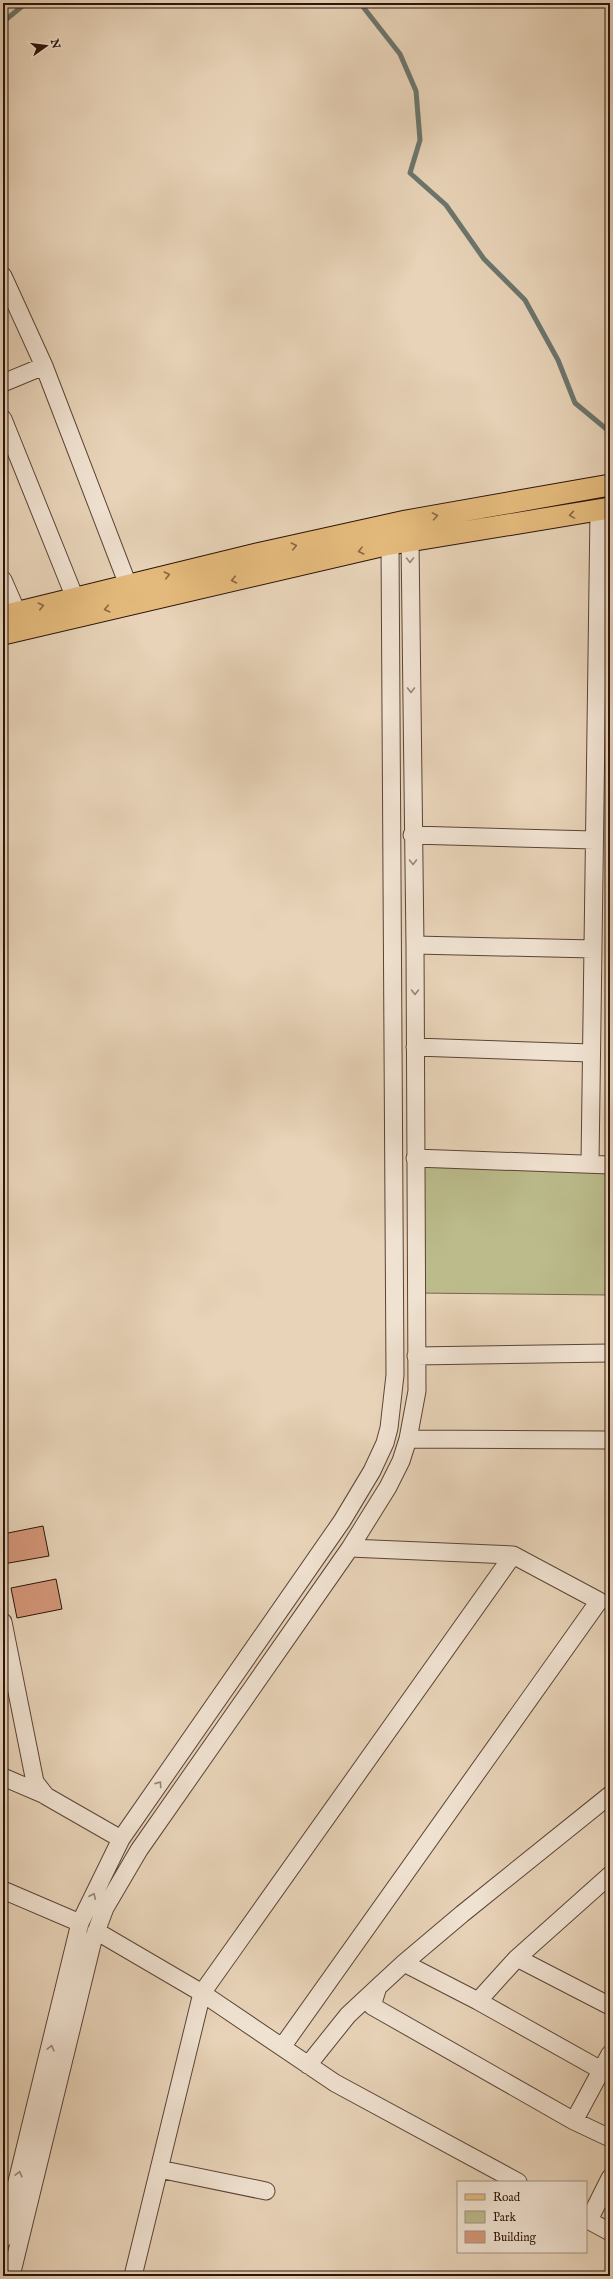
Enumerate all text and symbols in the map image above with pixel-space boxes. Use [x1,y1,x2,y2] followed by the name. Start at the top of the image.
[26,26,66,66] north arrow
[47,37,63,51] text: N
[568,510,575,519] one-way arrow
[431,512,438,521] one-way arrow
[290,542,297,550] one-way arrow
[357,546,364,554] one-way arrow
[406,557,414,563] one-way arrow
[164,572,170,580] one-way arrow
[231,575,237,583] one-way arrow
[38,603,44,611] one-way arrow
[104,605,111,613] one-way arrow
[407,687,415,693] one-way arrow
[408,859,417,865] one-way arrow
[411,989,419,995] one-way arrow
[154,1782,161,1789] one-way arrow
[88,1893,96,1900] one-way arrow
[46,2045,55,2052] one-way arrow
[15,2171,23,2177] one-way arrow
[457,2181,587,2253] legend
[493,2190,521,2205] text: Road
[493,2210,516,2225] text: Park
[493,2230,537,2245] text: Building

